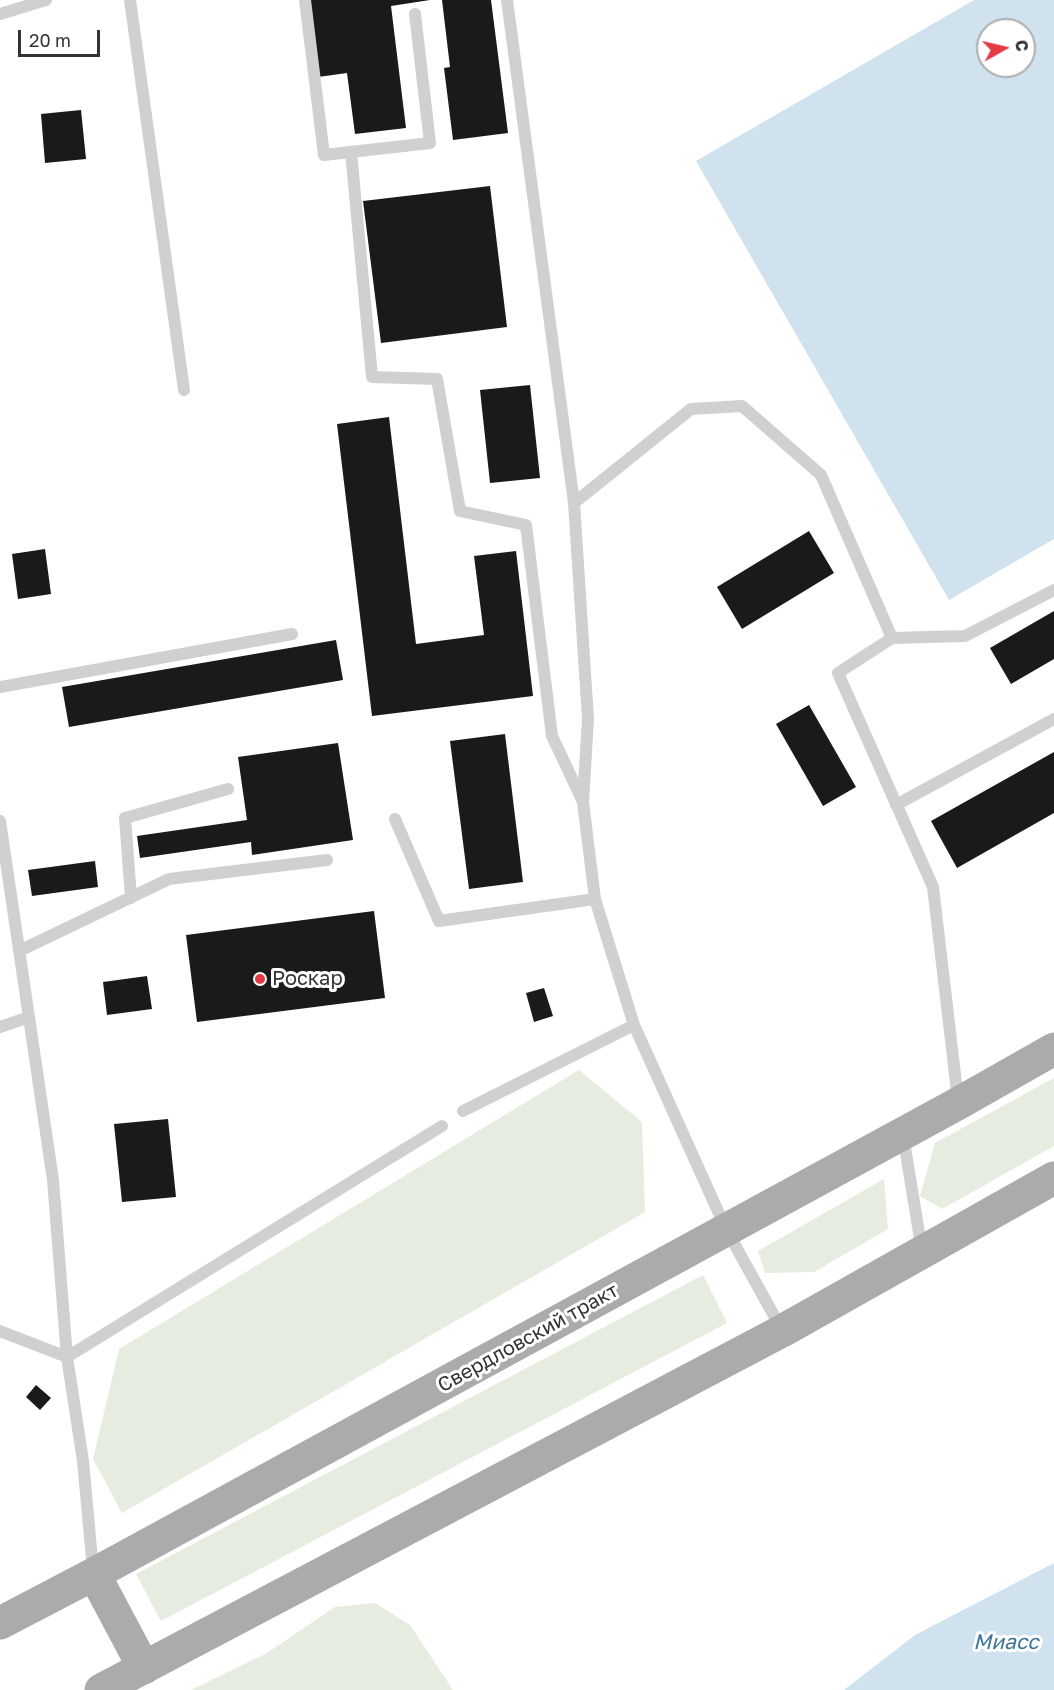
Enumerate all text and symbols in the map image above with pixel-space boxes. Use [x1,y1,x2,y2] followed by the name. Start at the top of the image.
[21,18,104,56] scale bar
[976,18,1036,78] north arrow
[29,29,71,51] text: 20 m
[1011,39,1033,53] text: С
[272,967,343,991] place label: Роскар
[253,972,267,986] marker: Роскар
[434,1278,622,1398] street label: Свердловский тракт
[973,1629,1039,1655] water label: Миасс

